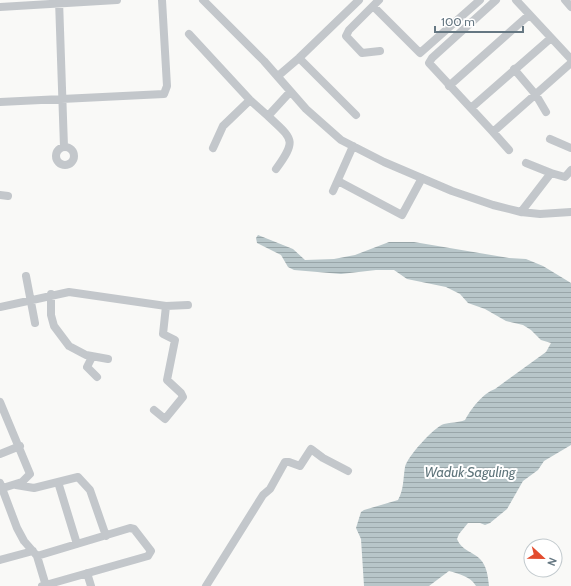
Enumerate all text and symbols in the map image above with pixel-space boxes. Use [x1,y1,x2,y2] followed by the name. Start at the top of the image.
[435,8,523,34] scale bar
[441,14,475,29] text: 100 m
[425,463,516,481] water label: Waduk Saguling
[523,538,563,578] north arrow
[544,556,560,568] text: N

